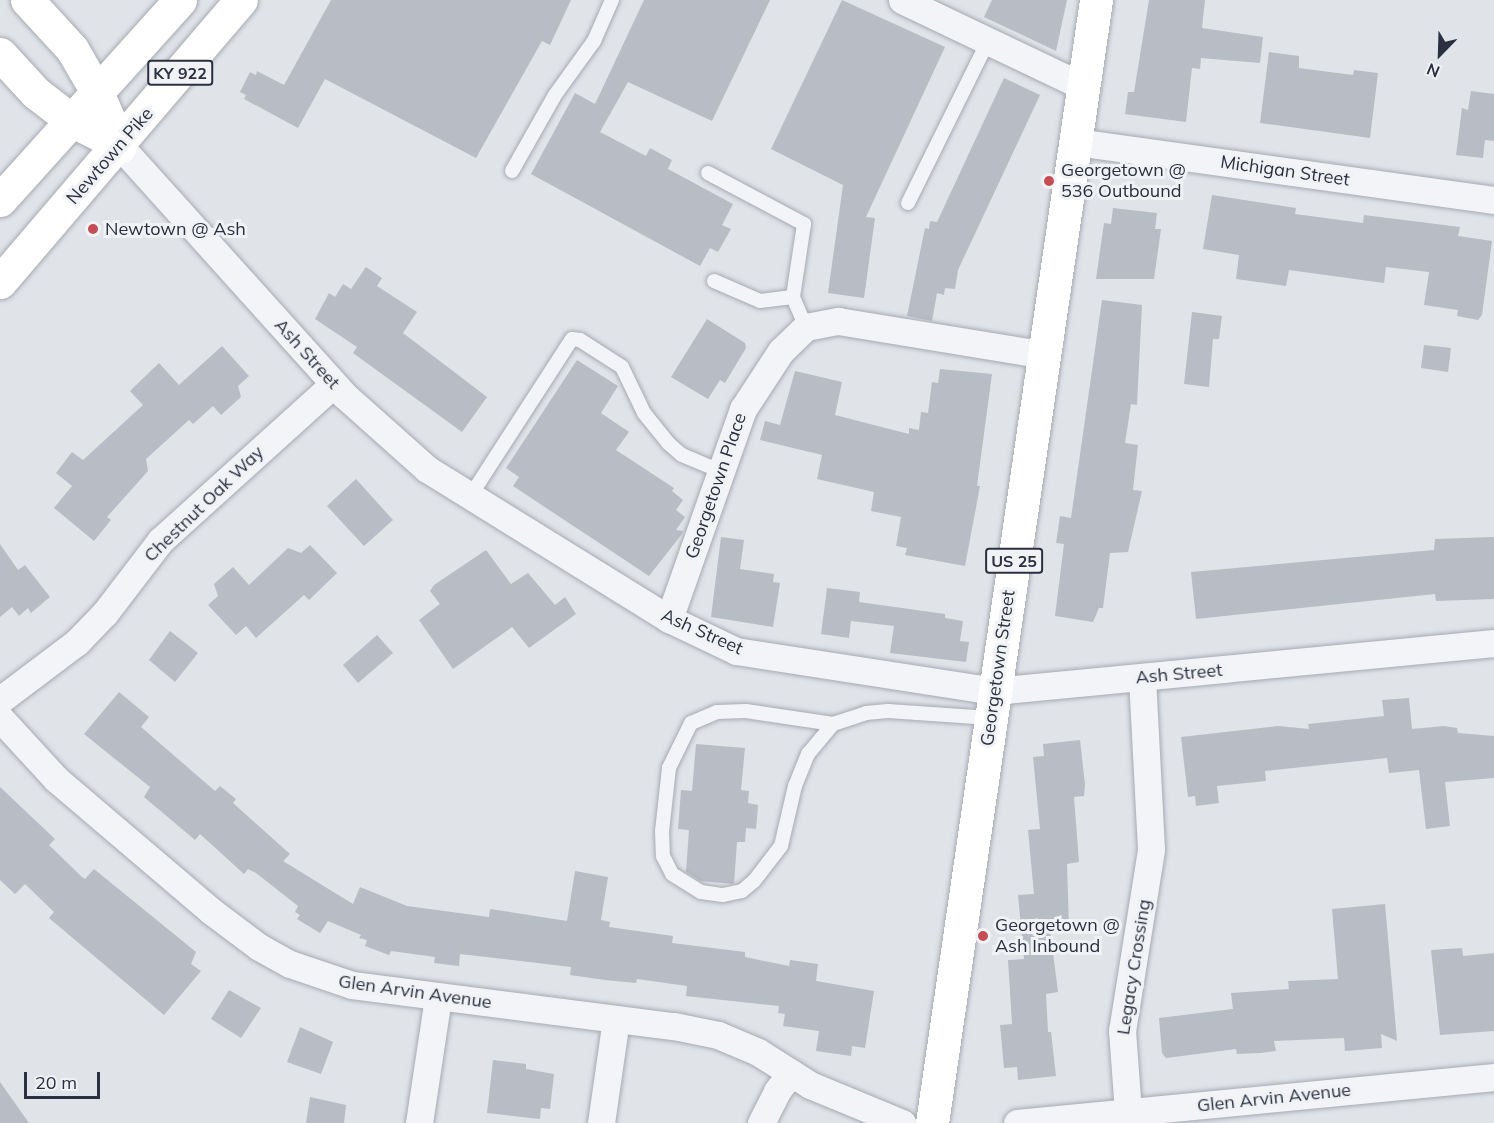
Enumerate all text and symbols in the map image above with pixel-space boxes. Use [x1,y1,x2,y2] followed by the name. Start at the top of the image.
[1410,24,1470,84] north arrow
[1423,59,1442,82] text: N
[147,60,213,86] road number: KY 922
[62,103,158,209] street label: Newtown Pike
[1219,151,1351,191] street label: Michigan Street
[1061,160,1186,202] place label: Georgetown @ 536 Outbound
[1042,174,1056,188] marker: Georgetown @ 536 Outbound
[105,218,246,240] place label: Newtown @ Ash
[86,222,100,236] marker: Newtown @ Ash
[270,314,344,394] street label: Ash Street
[681,410,751,562] street label: Georgetown Place
[140,441,268,567] street label: Chestnut Oak Way
[984,548,1044,574] road number: US 25
[976,589,1020,747] street label: Georgetown Street
[658,604,746,660] street label: Ash Street
[1135,659,1223,689] street label: Ash Street
[1113,898,1155,1036] street label: Legacy Crossing
[995,915,1120,958] place label: Georgetown @ Ash Inbound
[976,929,990,943] marker: Georgetown @ Ash Inbound
[337,971,493,1013] street label: Glen Arvin Avenue
[27,1060,104,1098] scale bar
[35,1071,77,1094] text: 20 m
[1196,1079,1352,1117] street label: Glen Arvin Avenue

